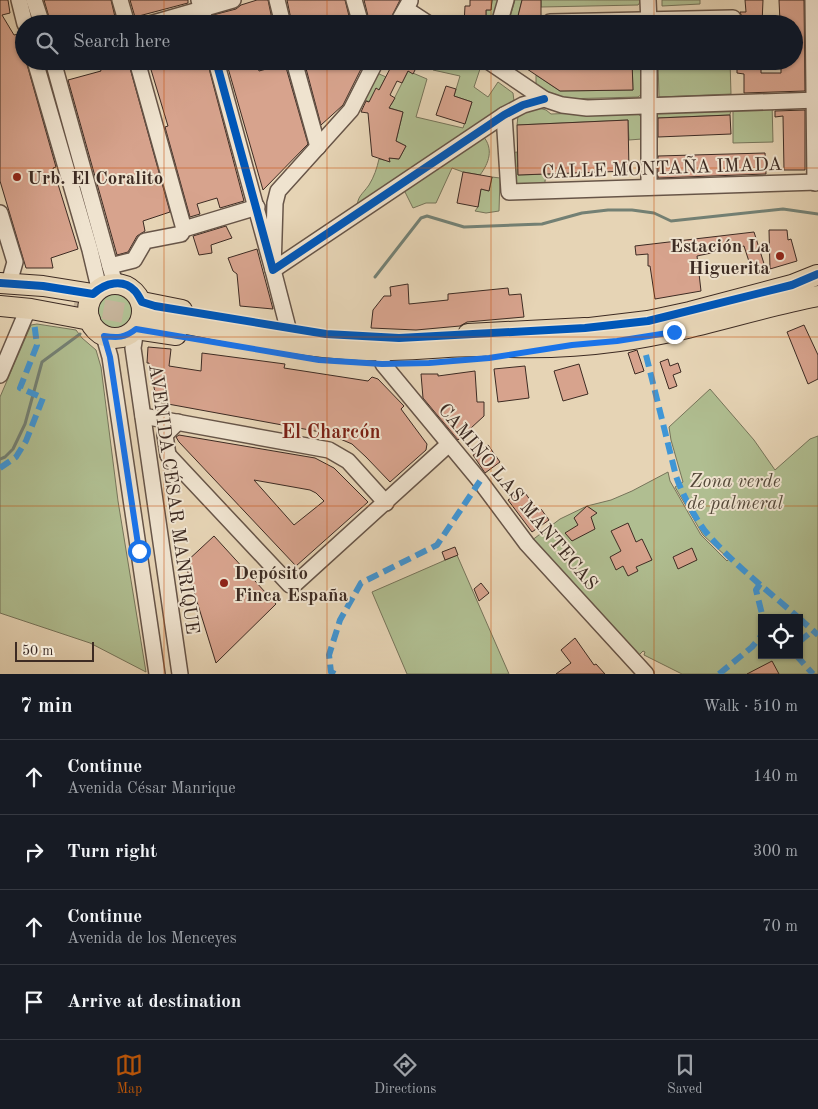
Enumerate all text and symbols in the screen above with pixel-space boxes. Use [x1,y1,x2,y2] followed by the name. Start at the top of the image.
[15,15,803,70] search box
[33,29,61,57] icon: search
[73,33,170,52] text: Search here
[541,151,783,183] street label: CALLE MONTAÑA IMADA
[27,170,163,189] place label: Urb. El Coralito
[11,171,23,183] marker: Urb. El Coralito
[670,238,770,279] place label: Estación La Higuerita
[774,250,786,262] marker: Estación La Higuerita
[663,321,686,344] route end
[144,362,205,636] street label: AVENIDA CÉSAR MANRIQUE
[434,401,601,595] street label: CAMINO LAS MANTECAS
[281,423,381,443] district label: El Charcón
[687,473,784,514] park label: Zona verde de palmeral
[128,540,151,563] route start
[234,565,349,606] place label: Depósito Finca España
[218,577,230,589] marker: Depósito Finca España
[758,614,803,659] map controls
[758,614,803,659] button: locate
[15,639,94,662] scale bar
[22,644,53,658] text: 50 m
[20,696,73,717] text: 7 min
[703,699,798,715] text: Walk · 510 m
[67,758,142,777] text: Continue
[20,763,48,791] icon: ahead
[753,769,798,785] text: 140 m
[67,781,236,797] text: Avenida César Manrique
[20,838,48,866] icon: right
[67,843,157,862] text: Turn right
[753,844,798,860] text: 300 m
[67,908,142,927] text: Continue
[20,913,48,941] icon: ahead
[762,919,798,935] text: 70 m
[67,931,237,947] text: Avenida de los Menceyes
[20,988,48,1016] icon: arrive
[67,993,241,1012] text: Arrive at destination
[115,1051,143,1098] tab: Map
[374,1051,436,1098] tab: Directions
[667,1051,703,1098] tab: Saved

